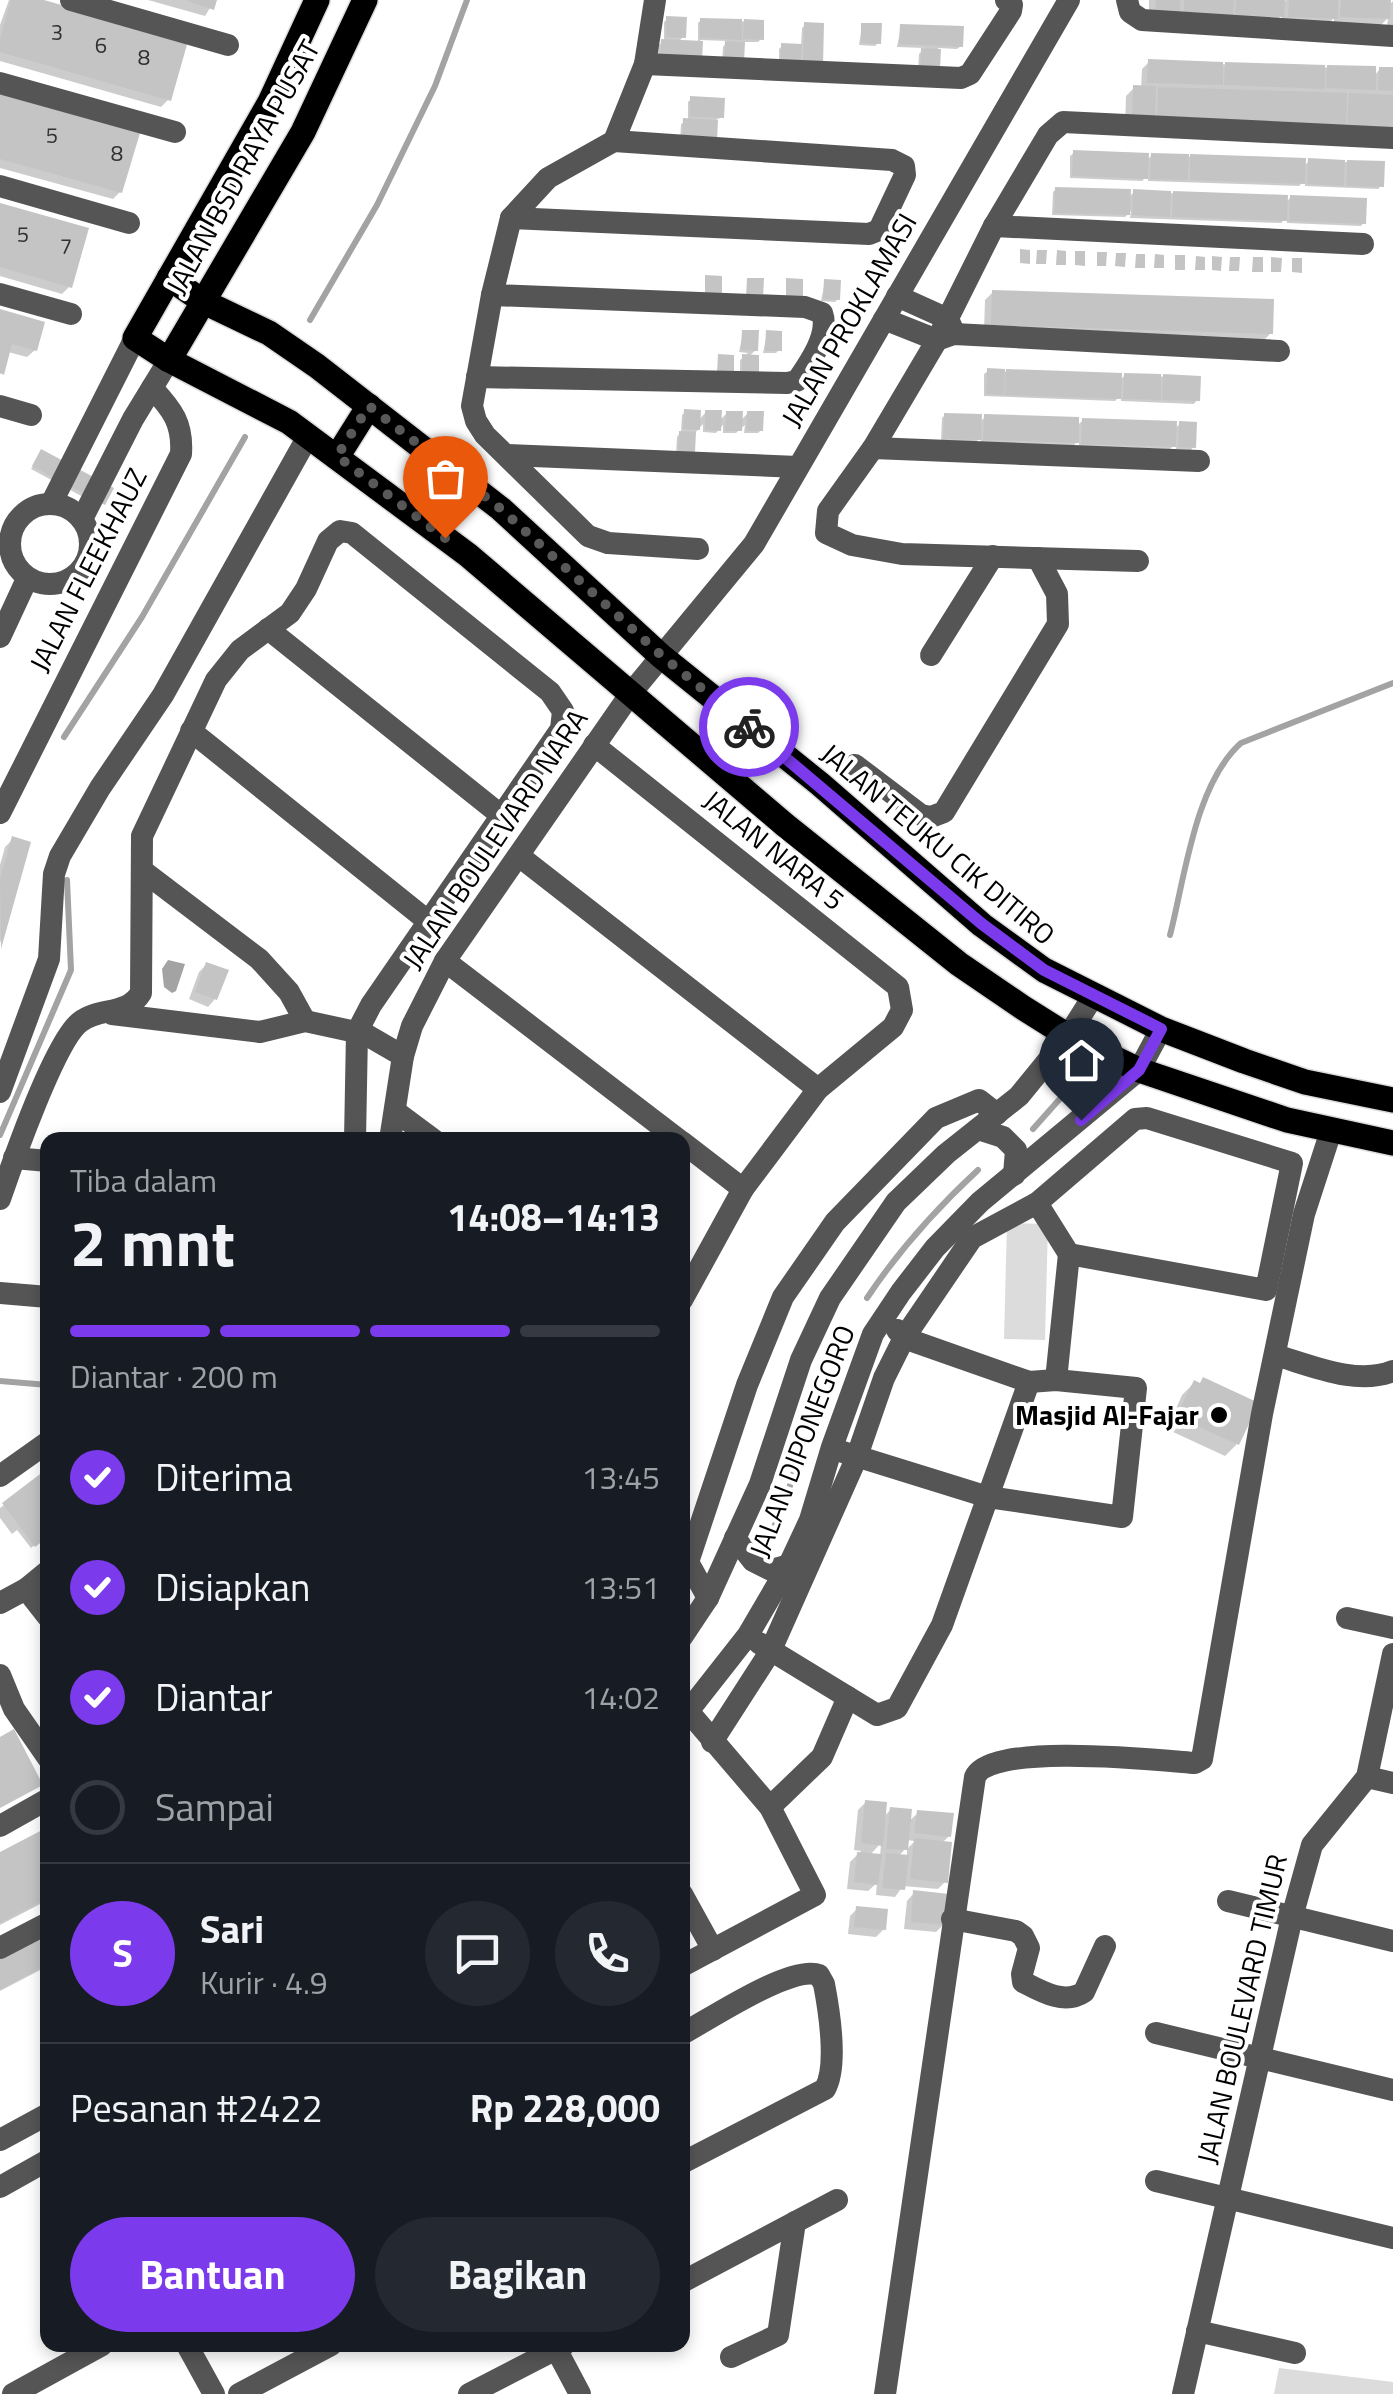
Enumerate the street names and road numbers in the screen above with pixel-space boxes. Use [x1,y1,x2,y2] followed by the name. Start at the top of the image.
[155,31,331,302] street label: JALAN BSD RAYA PUSAT
[770,205,927,435] street label: JALAN PROKLAMASI
[18,460,157,679] street label: JALAN FLEEKHAUZ
[391,700,598,977] street label: JALAN BOULEVARD NARA
[812,732,1065,955] street label: JALAN TEUKU CIK DITIRO
[694,779,854,920] street label: JALAN NARA 5
[737,1318,866,1563] street label: JALAN DIPONEGORO
[1185,1850,1298,2168] street label: JALAN BOULEVARD TIMUR

